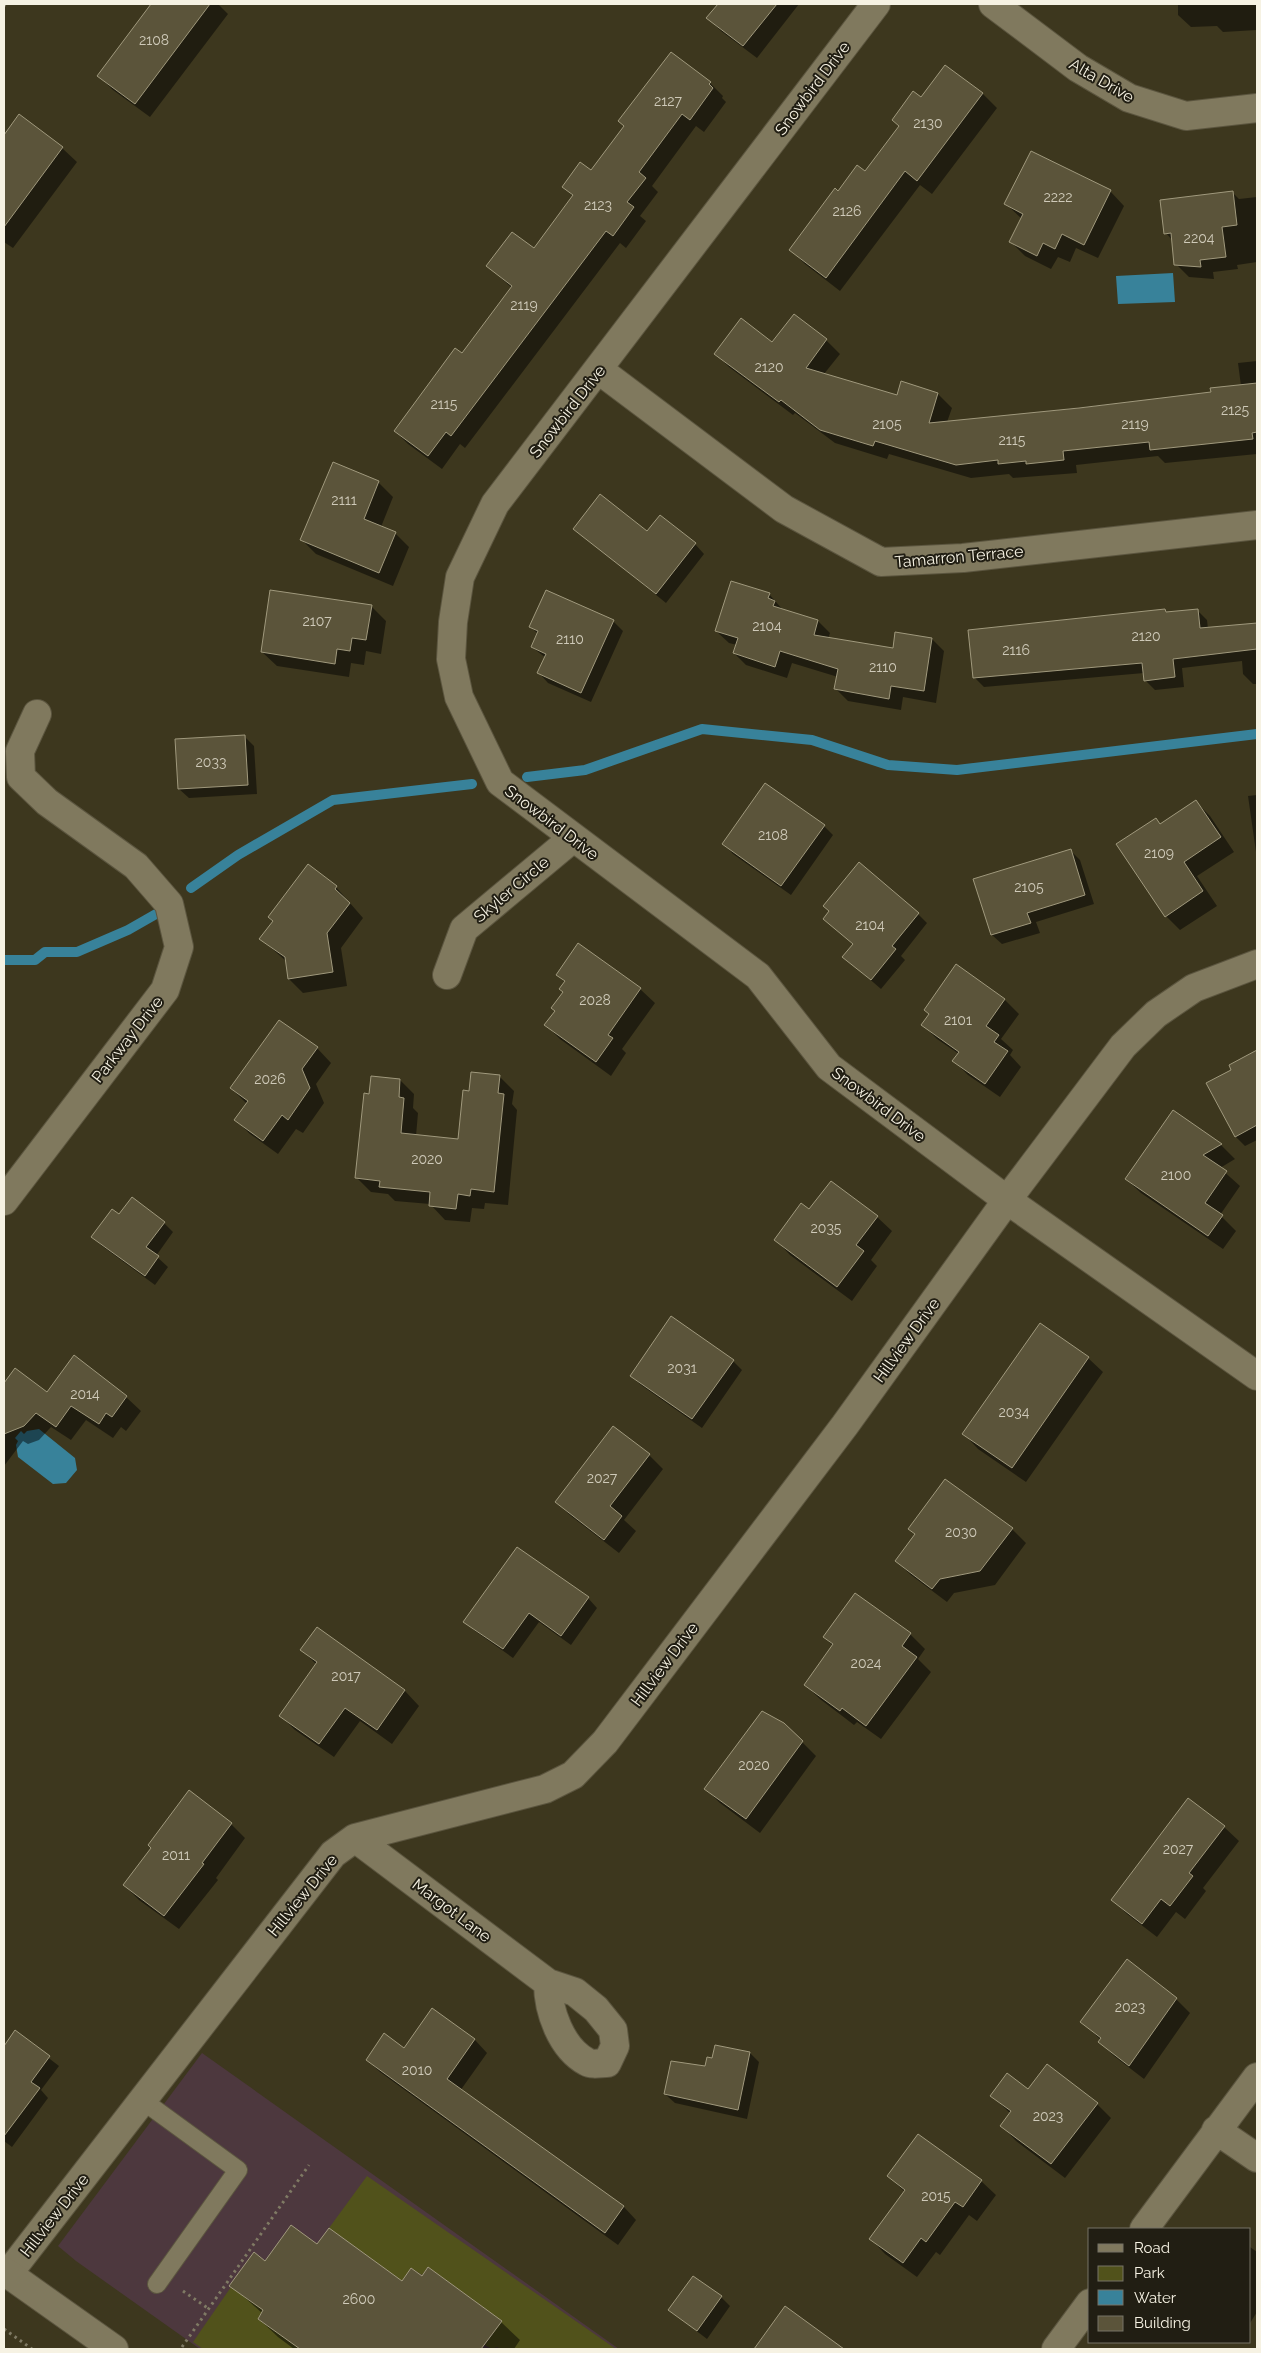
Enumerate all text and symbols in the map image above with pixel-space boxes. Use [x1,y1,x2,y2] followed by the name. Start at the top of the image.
[139,32,169,48] house number: 2108
[771,38,854,139] street label: Snowbird Drive
[1066,54,1137,107] street label: Alta Drive
[654,93,683,109] house number: 2127
[913,115,943,131] house number: 2130
[1043,189,1073,205] house number: 2222
[584,197,612,213] house number: 2123
[832,203,862,219] house number: 2126
[1184,230,1215,246] house number: 2204
[510,297,538,313] house number: 2119
[754,359,784,375] house number: 2120
[525,361,609,461] street label: Snowbird Drive
[431,396,458,412] house number: 2115
[1221,402,1249,418] house number: 2125
[872,416,902,432] house number: 2105
[1121,416,1149,432] house number: 2119
[999,432,1026,448] house number: 2115
[331,492,357,508] house number: 2111
[894,541,1024,572] street label: Tamarron Terrace
[302,613,332,629] house number: 2107
[752,618,782,634] house number: 2104
[1131,628,1161,644] house number: 2120
[556,631,584,647] house number: 2110
[1002,642,1030,658] house number: 2116
[869,659,897,675] house number: 2110
[196,754,226,770] house number: 2033
[501,781,602,864] street label: Snowbird Drive
[758,827,788,843] house number: 2108
[1144,845,1174,861] house number: 2109
[470,852,553,926] street label: Skyler Circle
[1014,879,1044,895] house number: 2105
[855,917,885,933] house number: 2104
[88,992,167,1086] street label: Parkway Drive
[579,992,611,1008] house number: 2028
[944,1012,972,1028] house number: 2101
[828,1063,929,1146] street label: Snowbird Drive
[254,1071,286,1087] house number: 2026
[411,1151,443,1167] house number: 2020
[1161,1167,1191,1183] house number: 2100
[811,1220,842,1236] house number: 2035
[869,1294,943,1386] street label: Hillview Drive
[667,1360,697,1376] house number: 2031
[70,1386,100,1402] house number: 2014
[999,1404,1030,1420] house number: 2034
[587,1470,618,1486] house number: 2027
[945,1524,977,1540] house number: 2030
[627,1619,702,1710] street label: Hillview Drive
[851,1655,882,1671] house number: 2024
[331,1668,361,1684] house number: 2017
[738,1757,770,1773] house number: 2020
[1163,1841,1194,1857] house number: 2027
[162,1847,190,1863] house number: 2011
[264,1851,341,1940] street label: Hillview Drive
[409,1875,495,1946] street label: Margot Lane
[1115,1999,1145,2015] house number: 2023
[402,2062,432,2078] house number: 2010
[1033,2108,1063,2124] house number: 2023
[16,2170,93,2260] street label: Hillview Drive
[921,2188,951,2204] house number: 2015
[1088,2228,1251,2343] legend
[1134,2239,1170,2257] text: Road
[1134,2264,1165,2282] text: Park
[1134,2289,1177,2307] text: Water
[343,2291,375,2307] house number: 2600
[1134,2314,1191,2332] text: Building

